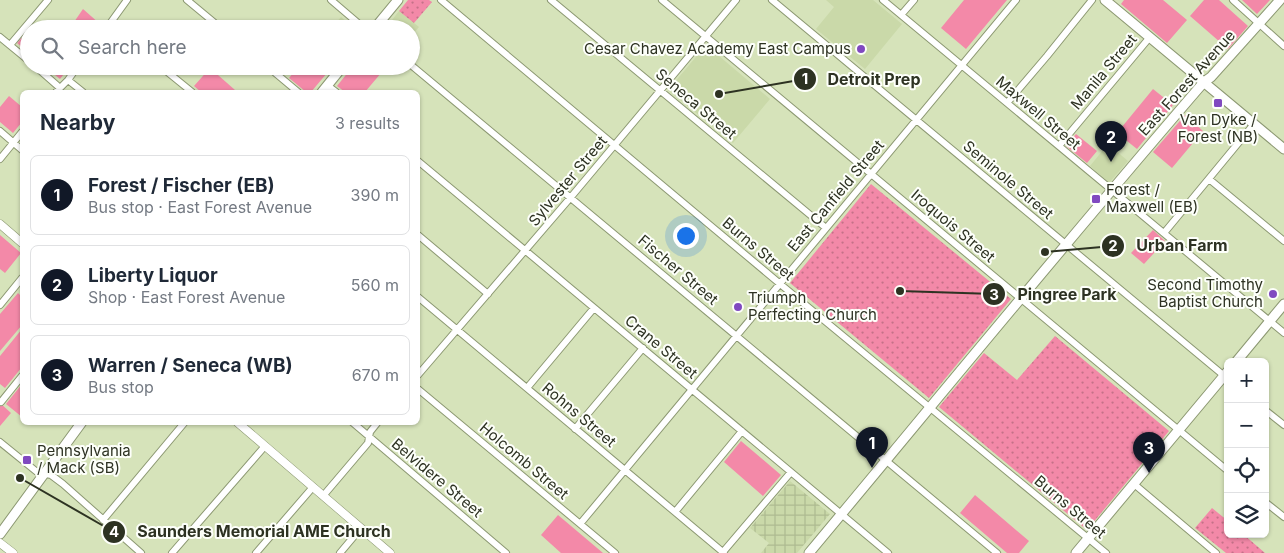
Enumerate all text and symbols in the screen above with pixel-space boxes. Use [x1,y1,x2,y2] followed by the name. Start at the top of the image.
[20,20,420,75] search box
[1134,26,1239,139] street label: East Forest Avenue
[1066,30,1141,113] street label: Manila Street
[38,34,66,62] icon: search
[78,36,187,59] text: Search here
[584,39,851,58] place label: Cesar Chavez Academy East Campus
[855,43,867,55] marker: Cesar Chavez Academy East Campus
[792,63,930,94] callout: Detroit Prep
[652,64,741,143] street label: Seneca Street
[802,69,808,88] text: 1
[828,69,920,89] text: Detroit Prep
[992,72,1085,154] street label: Maxwell Street
[1212,97,1224,109] marker: Van Dyke / Forest (NB)
[40,110,115,135] text: Nearby
[1178,110,1258,146] place label: Van Dyke / Forest (NB)
[335,113,400,133] text: 3 results
[1095,121,1127,162] pin: 2
[524,131,611,230] street label: Sylvester Street
[783,136,888,255] street label: East Canfield Street
[959,136,1057,223] street label: Seminole Street
[88,174,275,197] text: Forest / Fischer (EB)
[1106,180,1198,216] place label: Forest / Maxwell (EB)
[54,185,60,205] text: 1
[351,185,399,205] text: 390 m
[908,185,999,266] street label: Iroquois Street
[1090,193,1102,205] marker: Forest / Maxwell (EB)
[88,197,312,217] text: Bus stop · East Forest Avenue
[719,213,798,284] street label: Burns Street
[673,223,699,249] your location
[1101,230,1237,261] callout: Urban Farm
[634,231,722,309] street label: Fischer Street
[1136,235,1228,255] text: Urban Farm
[1108,236,1118,255] text: 2
[88,264,218,287] text: Liberty Liquor
[52,275,62,295] text: 2
[351,275,399,295] text: 560 m
[1147,275,1264,311] place label: Second Timothy Baptist Church
[982,279,1126,310] callout: Pingree Park
[1017,284,1117,304] text: Pingree Park
[989,285,999,304] text: 3
[88,287,285,307] text: Shop · East Forest Avenue
[748,288,877,324] place label: Triumph Perfecting Church
[1267,288,1279,300] marker: Second Timothy Baptist Church
[732,301,744,313] marker: Triumph Perfecting Church
[621,311,702,383] street label: Crane Street
[88,354,293,377] text: Warren / Seneca (WB)
[1224,358,1269,538] map controls
[1224,358,1269,403] button: +
[52,365,62,385] text: 3
[352,365,399,385] text: 670 m
[88,377,154,397] text: Bus stop
[539,378,620,451] street label: Rohns Street
[1224,403,1269,448] button: −
[476,418,573,503] street label: Holcomb Street
[856,427,888,468] pin: 1
[1133,432,1165,473] pin: 3
[388,434,487,521] street label: Belvidere Street
[37,441,131,477] place label: Pennsylvania / Mack (SB)
[1224,448,1269,493] button: locate
[21,454,33,466] marker: Pennsylvania / Mack (SB)
[1031,471,1110,542] street label: Burns Street
[1224,493,1269,538] button: layers
[102,516,400,547] callout: Saunders Memorial AME Church
[137,521,391,541] text: Saunders Memorial AME Church
[109,522,119,541] text: 4

